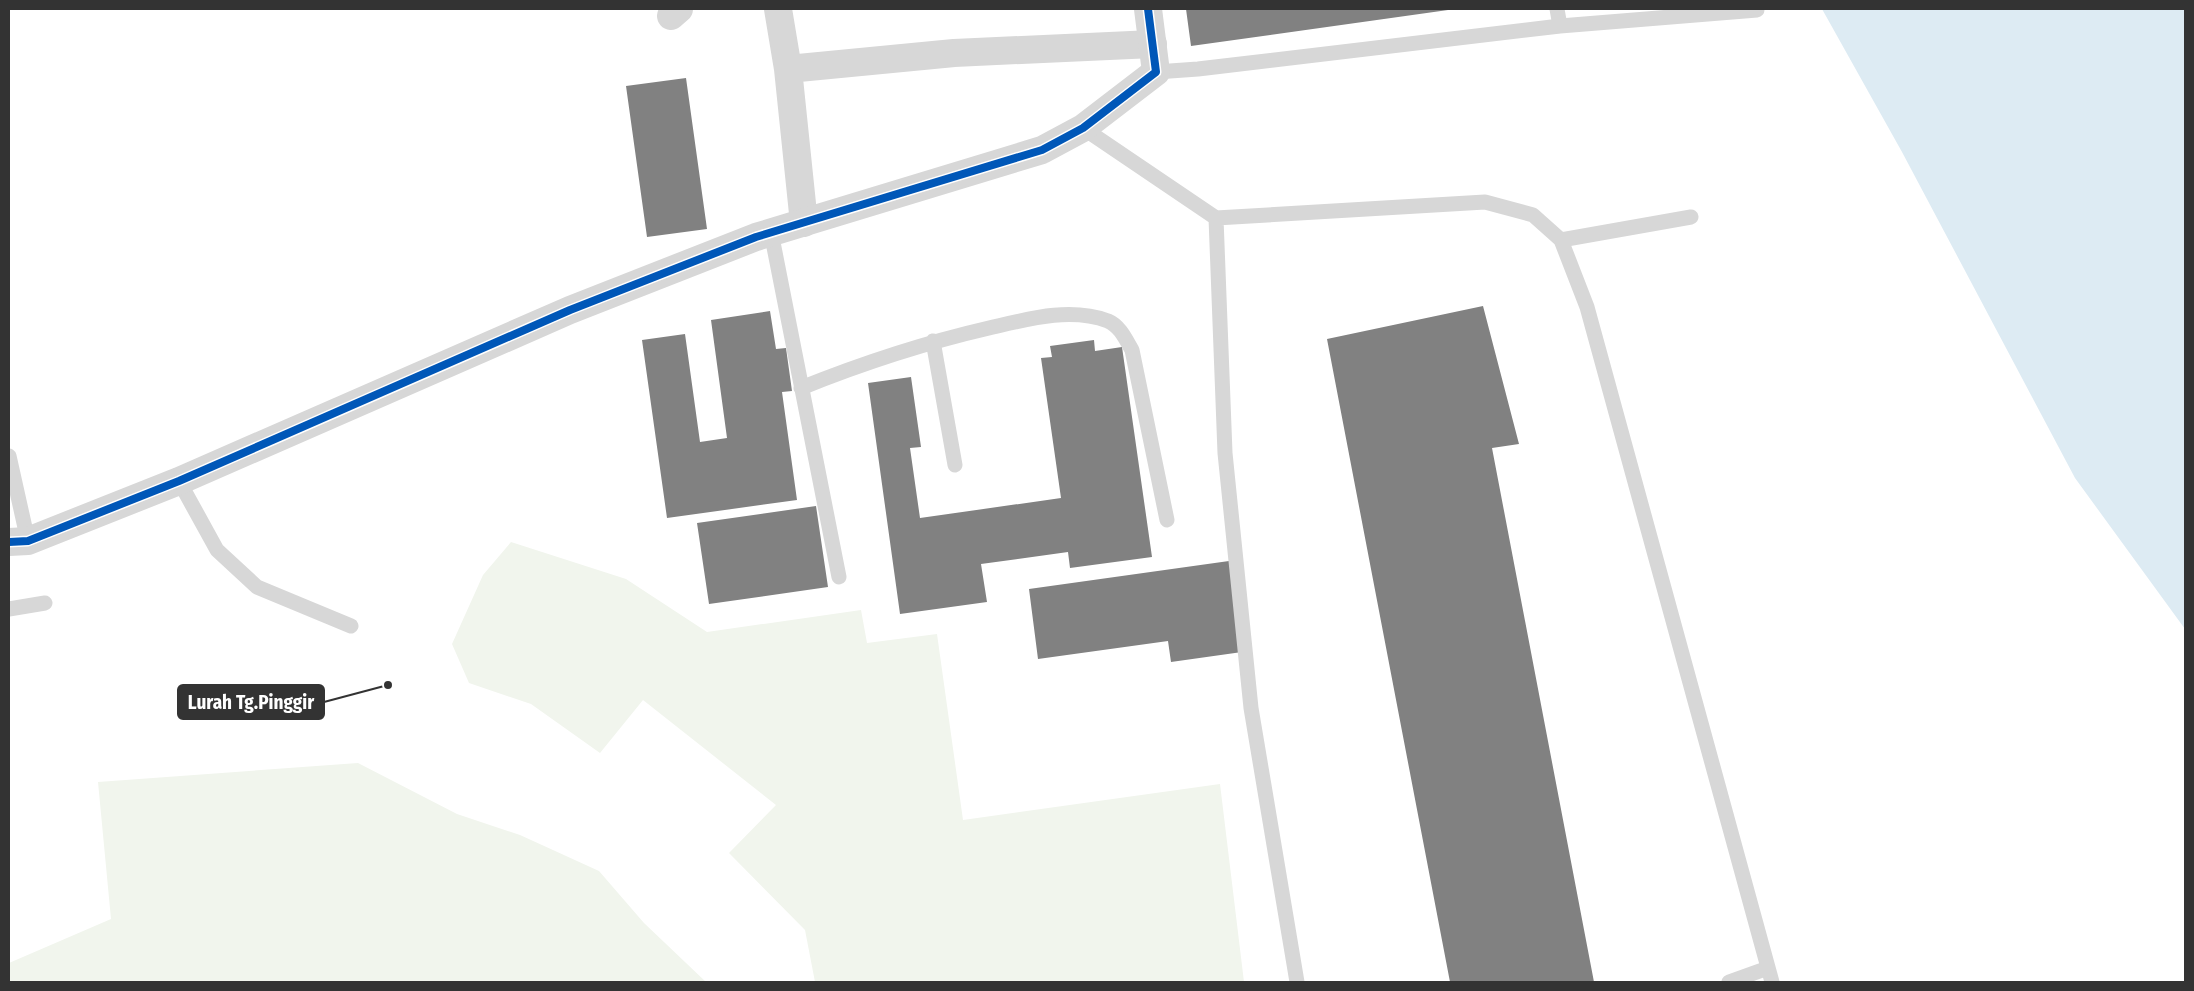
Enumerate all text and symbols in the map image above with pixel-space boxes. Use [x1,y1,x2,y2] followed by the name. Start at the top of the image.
[178,685,324,719] callout: Lurah Tg.Pinggir
[188,691,315,714] text: Lurah Tg.Pinggir

